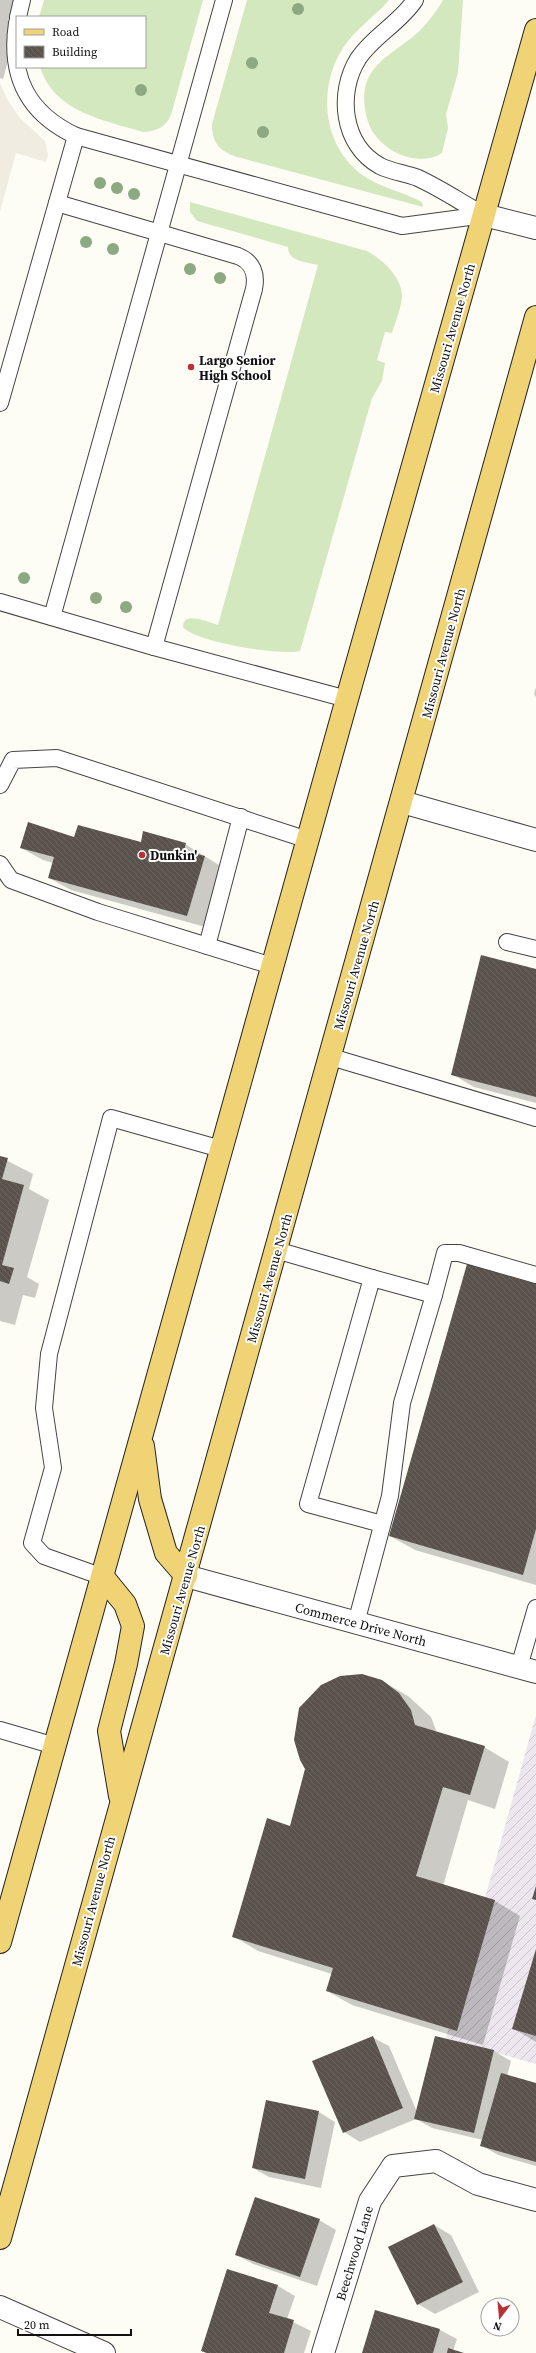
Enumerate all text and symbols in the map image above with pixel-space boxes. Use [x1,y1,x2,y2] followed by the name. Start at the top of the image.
[16,16,146,68] legend
[52,24,79,40] text: Road
[52,44,97,60] text: Building
[426,261,479,395] street label: Missouri Avenue North
[199,352,276,384] place label: Largo Senior High School
[186,362,196,372] marker: Largo Senior High School
[418,586,469,720] street label: Missouri Avenue North
[150,847,197,864] place label: Dunkin'
[137,850,147,860] marker: Dunkin'
[330,898,383,1032] street label: Missouri Avenue North
[243,1211,296,1345] street label: Missouri Avenue North
[156,1523,209,1657] street label: Missouri Avenue North
[293,1599,429,1650] street label: Commerce Drive North
[68,1834,119,1968] street label: Missouri Avenue North
[332,2203,377,2303] street label: Beechwood Lane
[480,2297,520,2337] north arrow
[18,2311,131,2337] scale bar
[24,2317,50,2333] text: 20 m
[491,2318,503,2334] text: N

